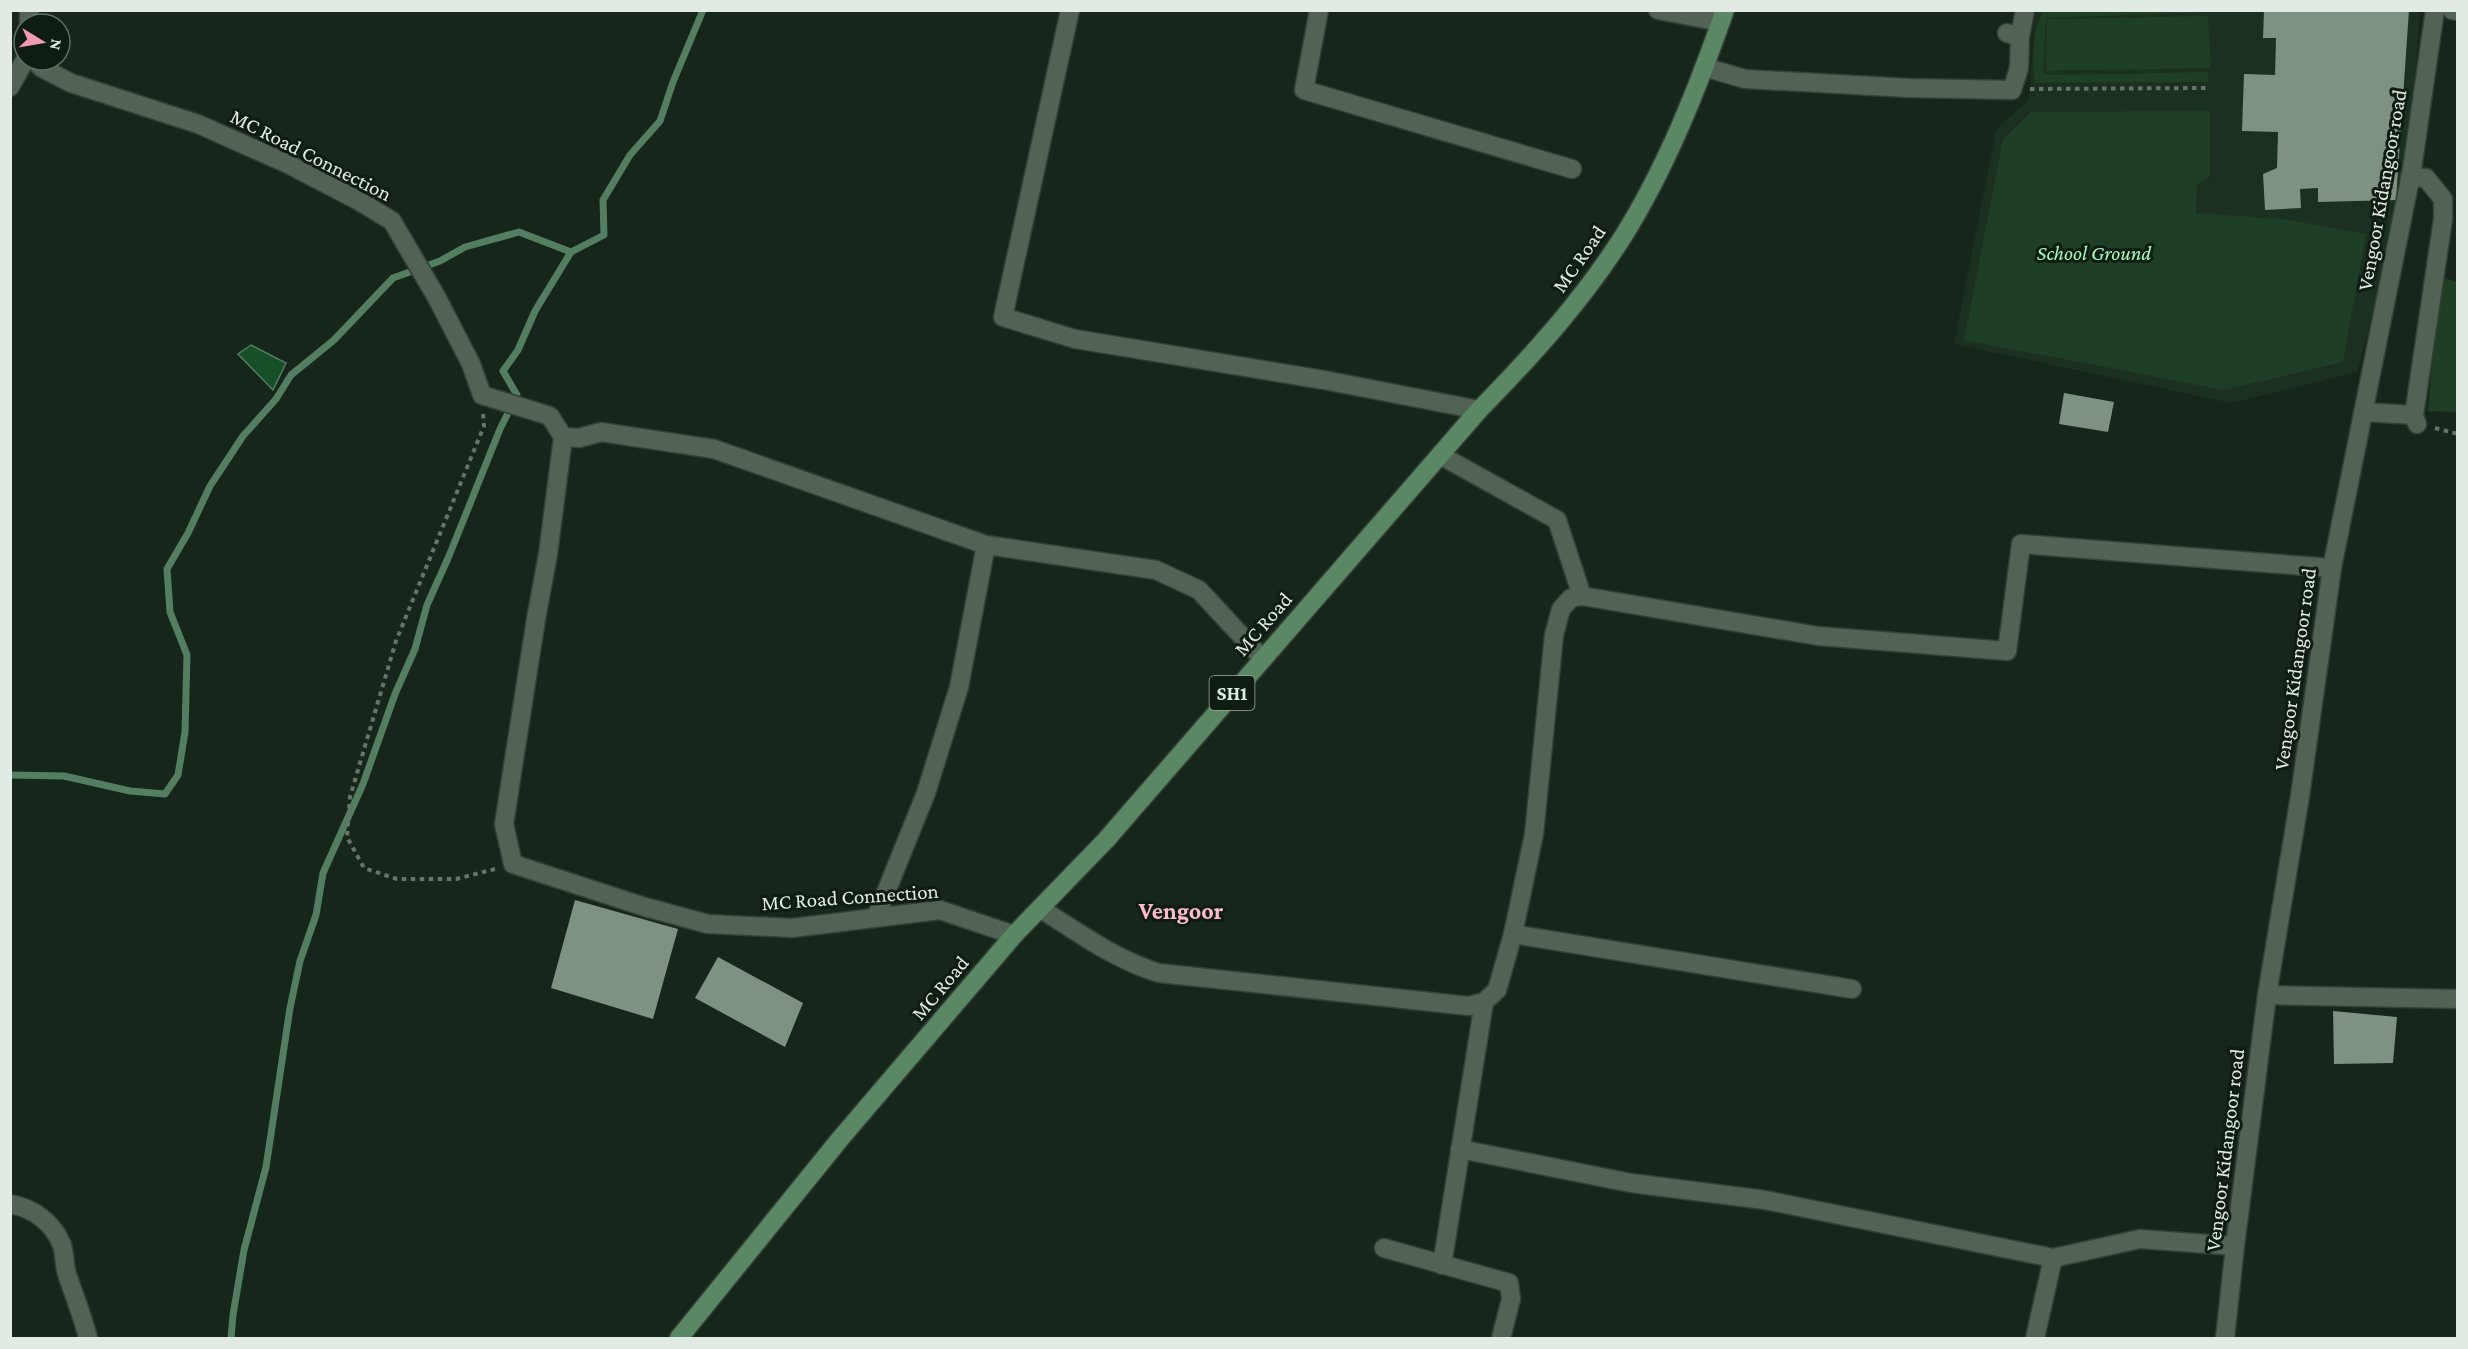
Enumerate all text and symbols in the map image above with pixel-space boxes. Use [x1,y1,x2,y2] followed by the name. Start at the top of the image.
[12,12,72,72] north arrow
[47,38,66,52] text: N
[2352,87,2412,293] street label: Vengoor Kidangoor road
[226,104,396,206] street label: MC Road Connection
[1547,221,1611,297] street label: MC Road
[2037,241,2152,265] park label: School Ground
[2269,566,2321,772] street label: Vengoor Kidangoor road
[1229,587,1297,661] street label: MC Road
[1210,676,1254,710] road number: SH1
[761,879,939,915] street label: MC Road Connection
[1138,897,1224,924] district label: Vengoor
[906,951,974,1025] street label: MC Road
[2201,1047,2249,1253] street label: Vengoor Kidangoor road

